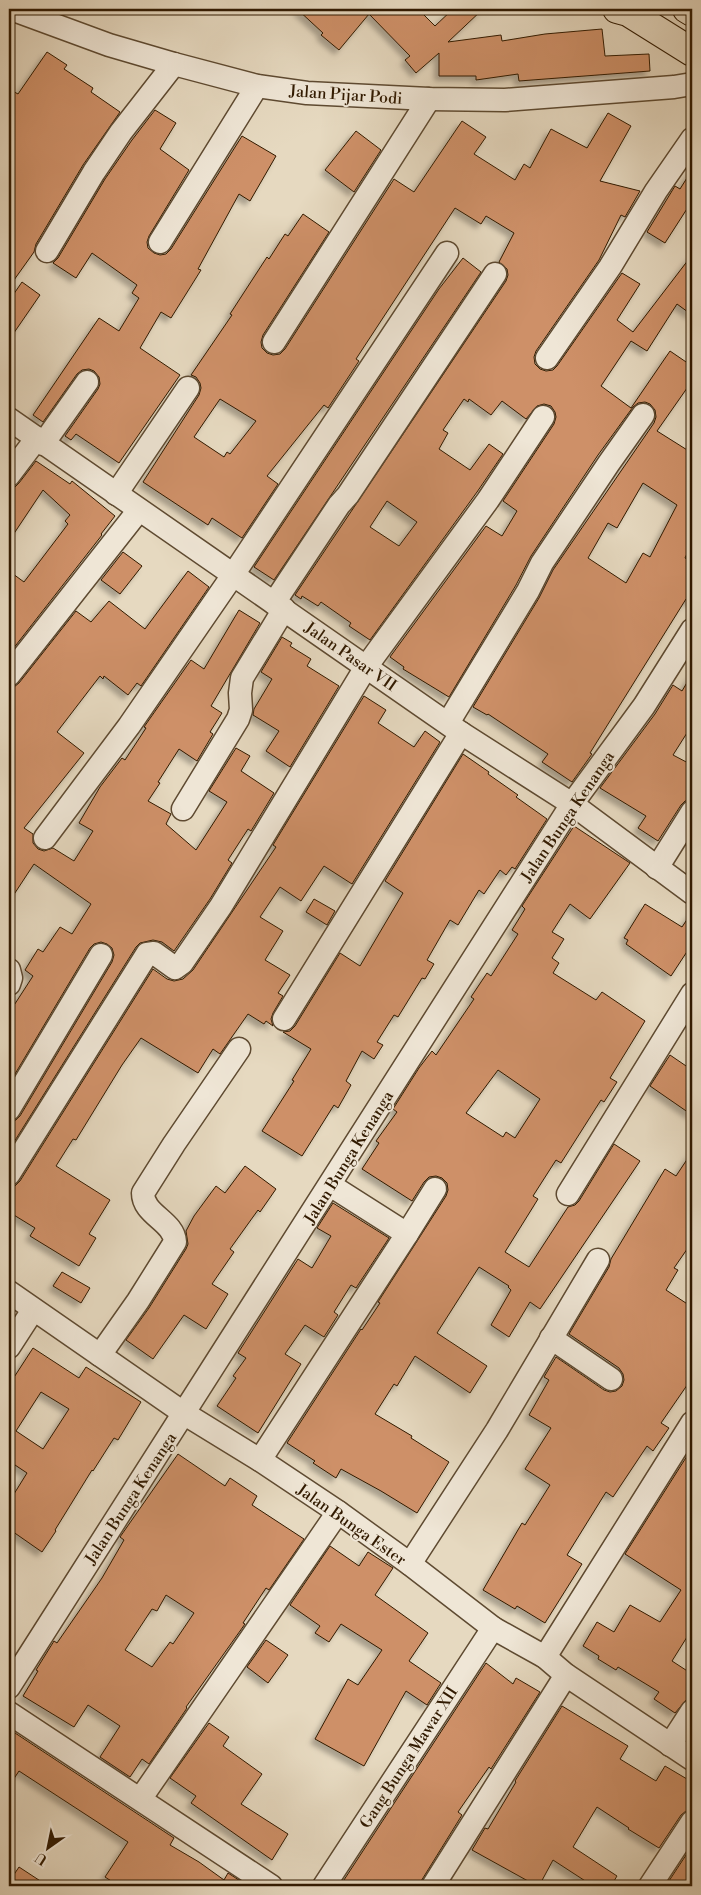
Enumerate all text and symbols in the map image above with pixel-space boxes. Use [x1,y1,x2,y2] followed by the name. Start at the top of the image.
[288,81,403,109] street label: Jalan Pijar Podi
[300,617,400,696] street label: Jalan Pasar VII
[516,747,619,887] street label: Jalan Bunga Kenanga
[299,1086,398,1229] street label: Jalan Bunga Kenanga
[80,1428,181,1569] street label: Jalan Bunga Kenanga
[292,1479,410,1570] street label: Jalan Bunga Ester
[355,1683,462,1832] street label: Gang Bunga Mawar XII
[22,1822,72,1872] north arrow
[32,1847,51,1869] text: U

